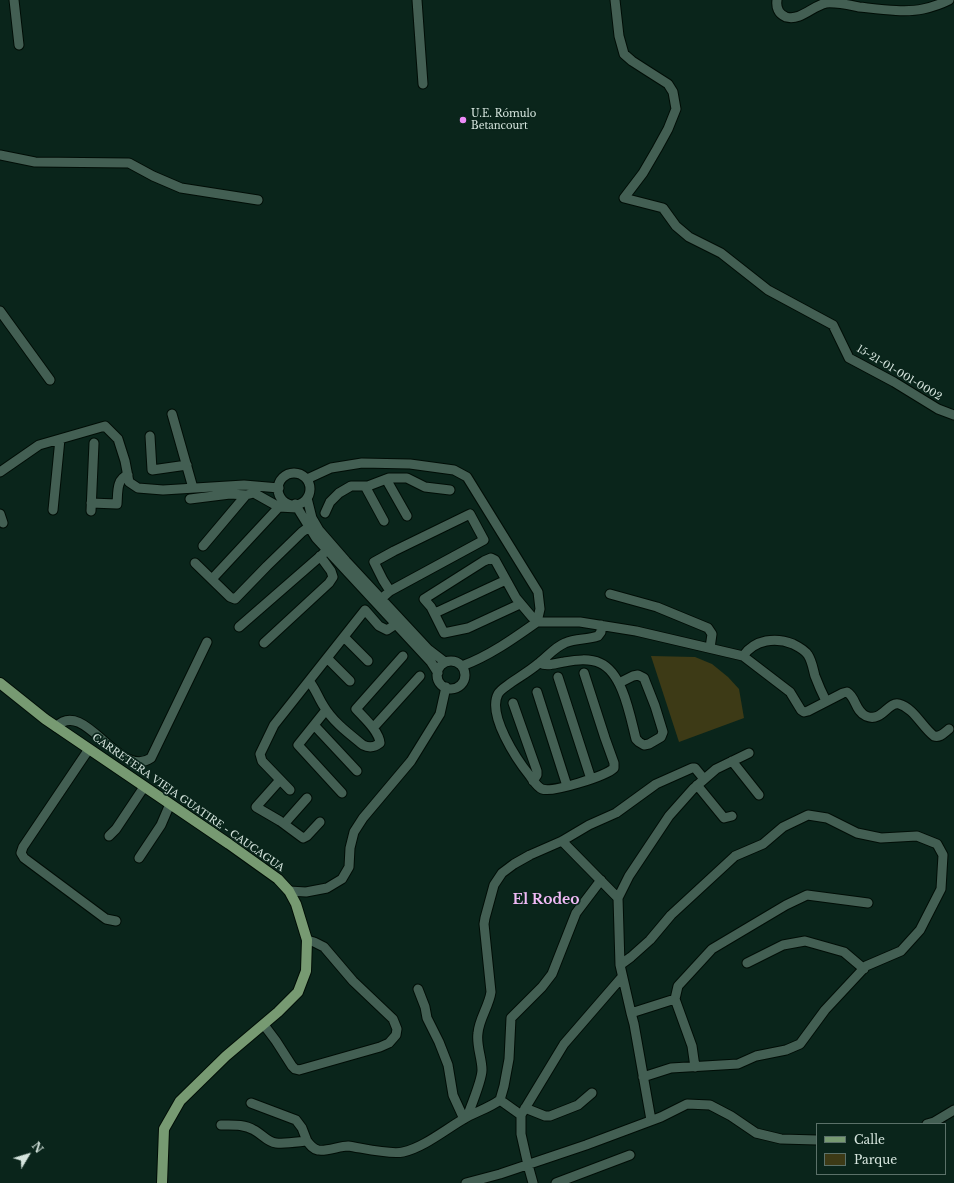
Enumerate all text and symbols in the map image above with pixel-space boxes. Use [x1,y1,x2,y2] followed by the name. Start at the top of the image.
[471,108,536,132] place label: U.E. Rómulo Betancourt
[458,115,468,125] marker: U.E. Rómulo Betancourt
[854,343,944,403] street label: 15-21-01-001-0002
[90,732,286,874] street label: CARRETERA VIEJA GUATIRE - CAUCAGUA
[512,892,580,908] district label: El Rodeo
[816,1123,946,1175] legend
[854,1132,885,1147] text: Calle
[8,1135,48,1175] north arrow
[29,1139,46,1156] text: N
[854,1152,897,1167] text: Parque

